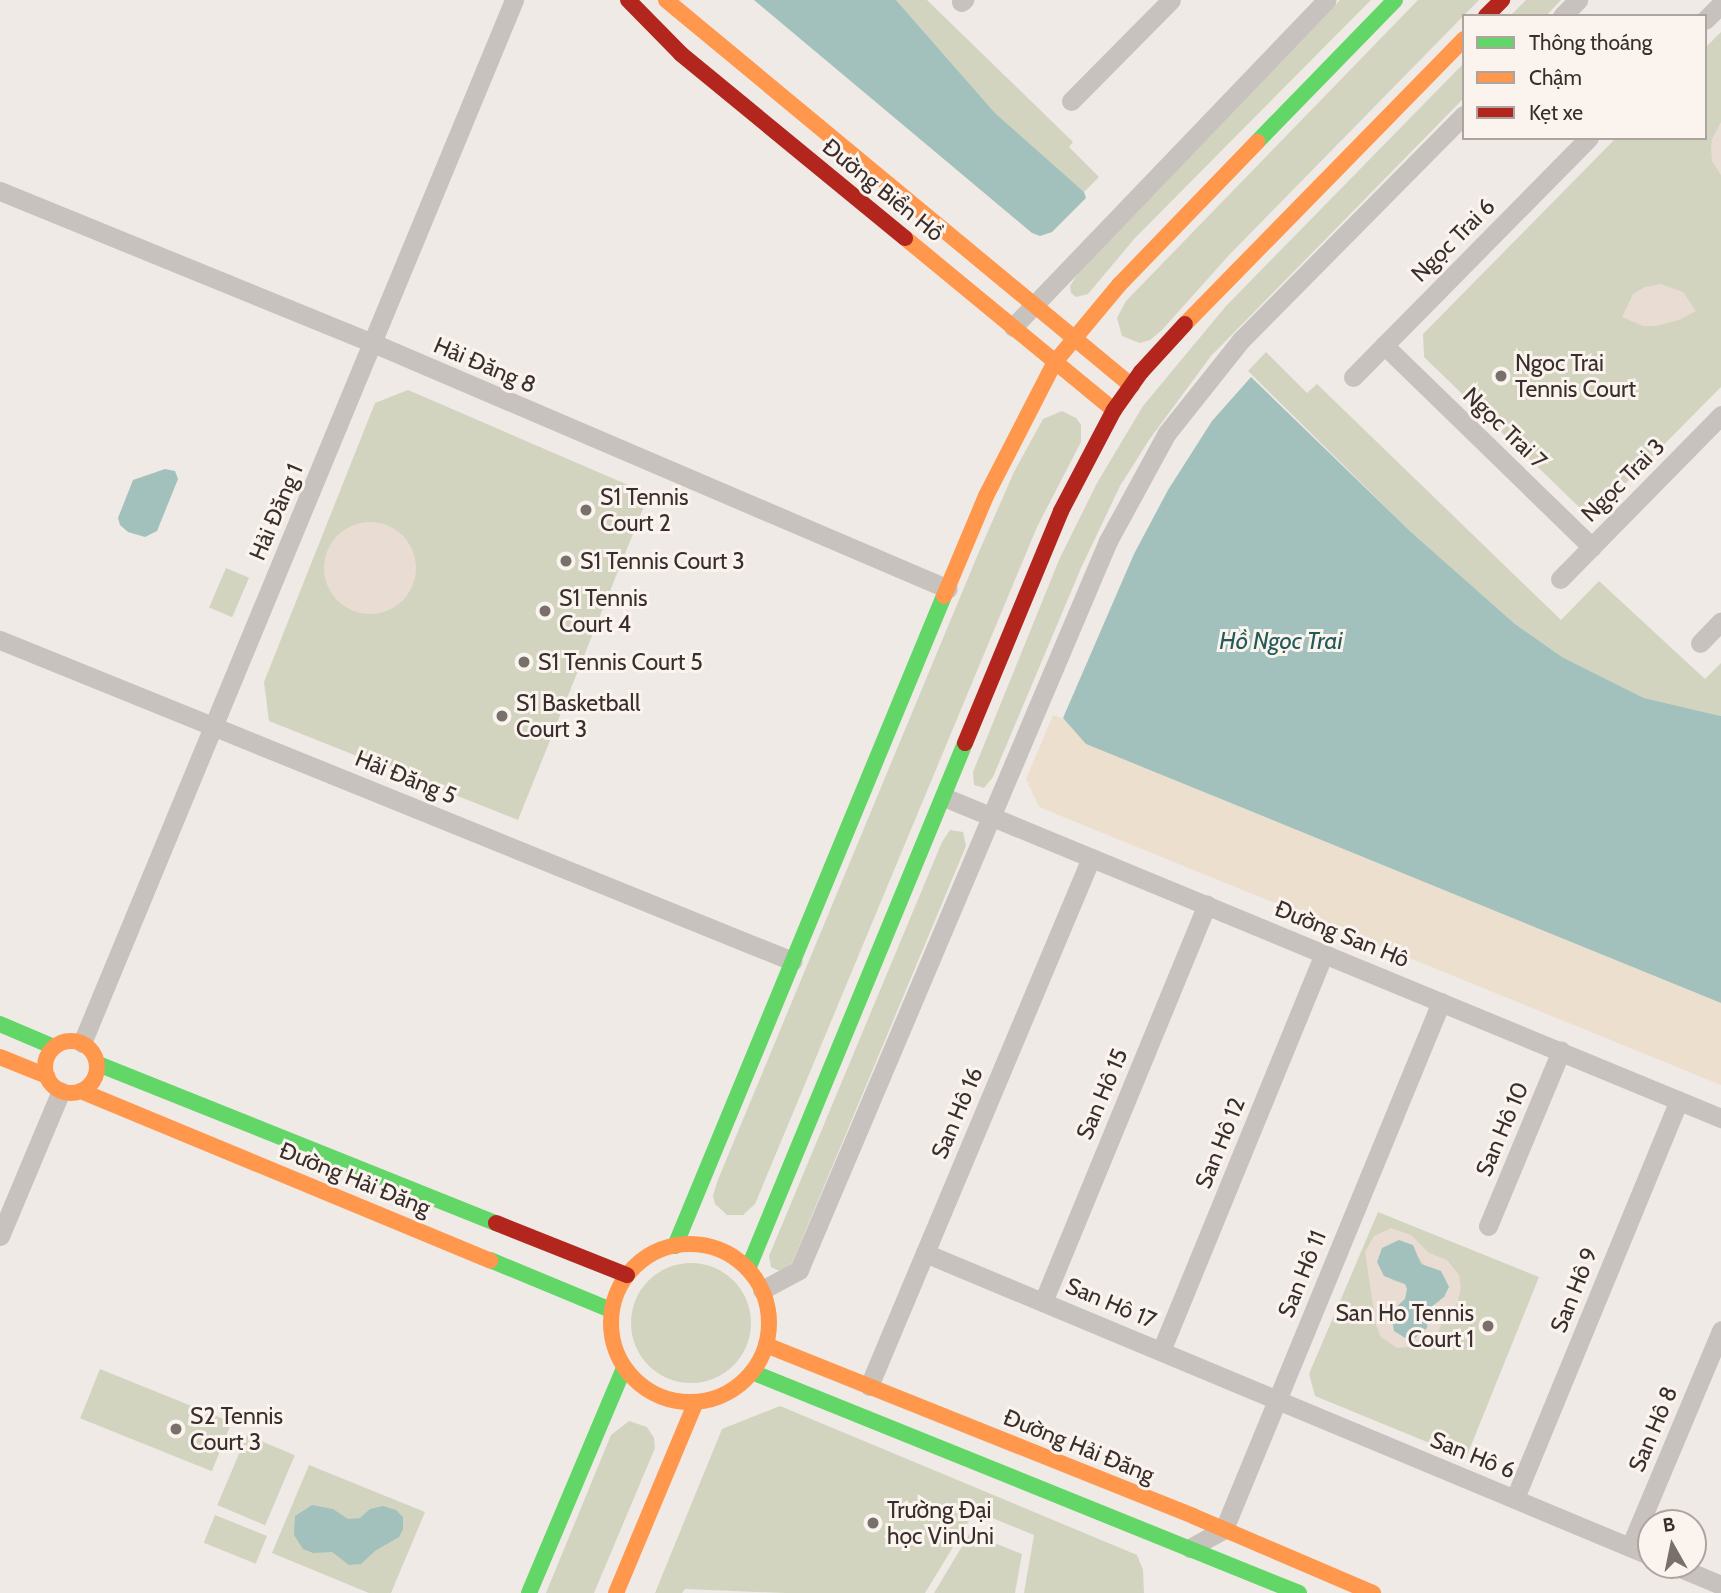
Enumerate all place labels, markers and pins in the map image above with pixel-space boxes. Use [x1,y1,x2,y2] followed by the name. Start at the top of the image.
[1515,349,1636,403] place label: Ngoc Trai Tennis Court
[1493,368,1509,384] marker: Ngoc Trai Tennis Court
[600,483,688,537] place label: S1 Tennis Court 2
[578,502,594,518] marker: S1 Tennis Court 2
[580,547,745,575] place label: S1 Tennis Court 3
[558,553,574,569] marker: S1 Tennis Court 3
[559,584,647,638] place label: S1 Tennis Court 4
[537,603,553,619] marker: S1 Tennis Court 4
[538,648,703,676] place label: S1 Tennis Court 5
[516,654,532,670] marker: S1 Tennis Court 5
[516,689,640,743] place label: S1 Basketball Court 3
[494,708,510,724] marker: S1 Basketball Court 3
[1335,1299,1474,1353] place label: San Ho Tennis Court 1
[1480,1318,1496,1334] marker: San Ho Tennis Court 1
[190,1402,283,1456] place label: S2 Tennis Court 3
[168,1421,184,1437] marker: S2 Tennis Court 3
[887,1496,994,1550] place label: Trường Đại học VinUni
[865,1515,881,1531] marker: Trường Đại học VinUni

